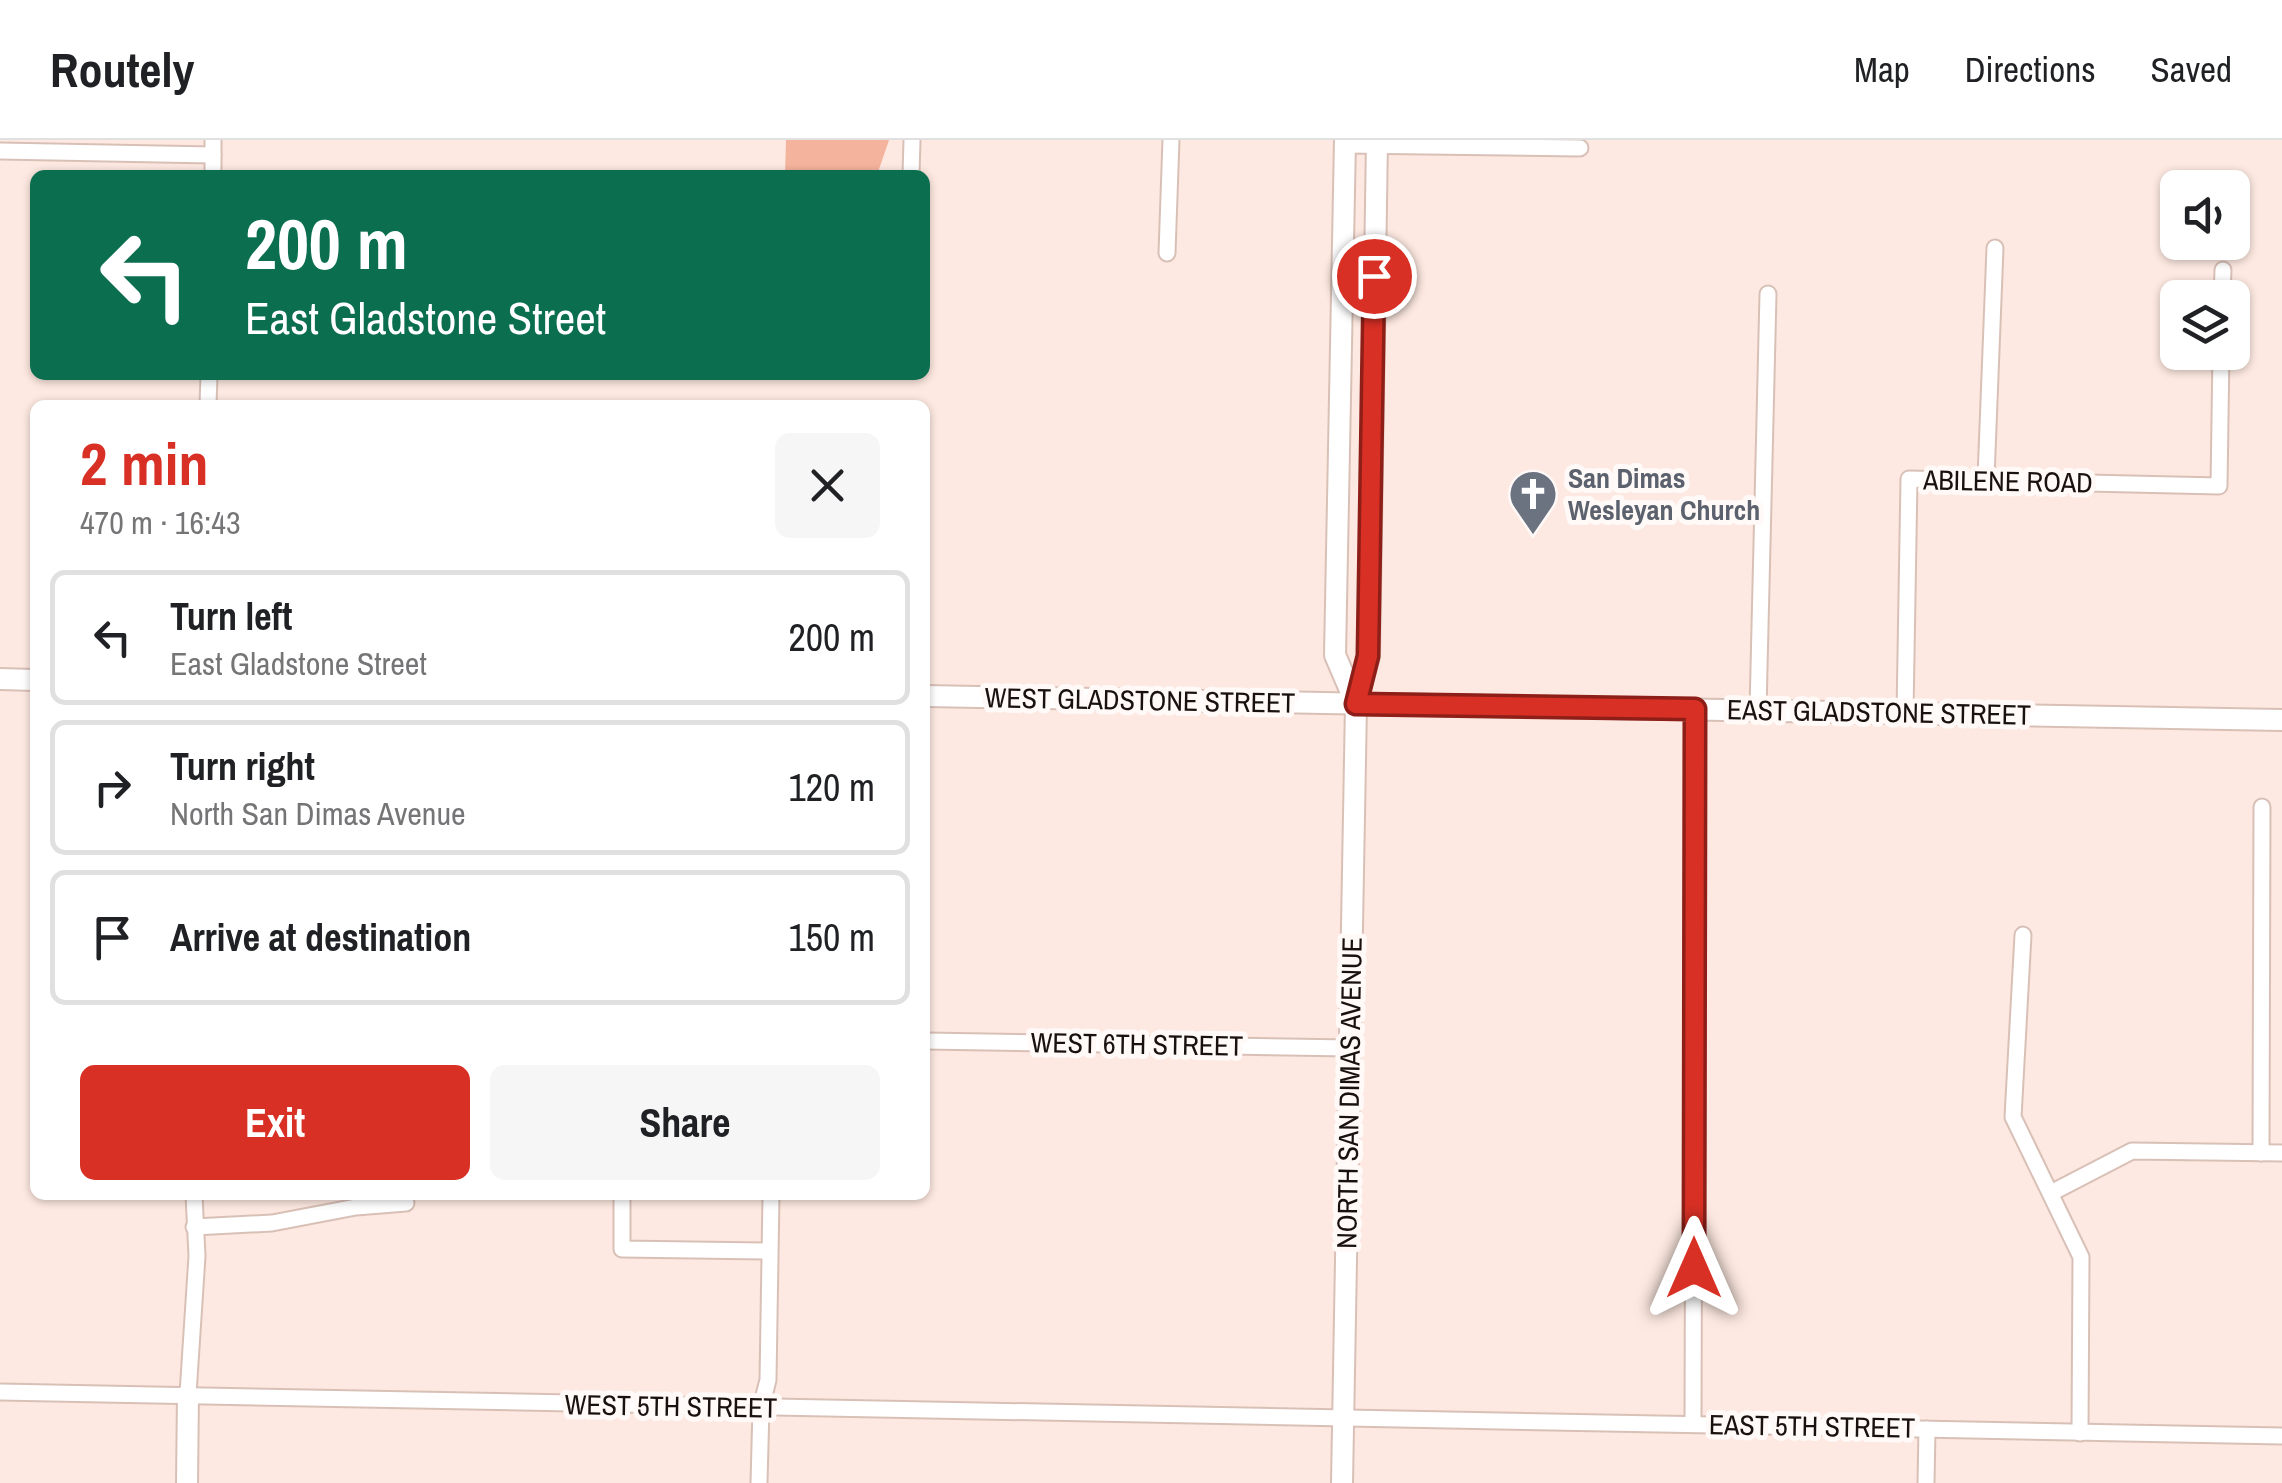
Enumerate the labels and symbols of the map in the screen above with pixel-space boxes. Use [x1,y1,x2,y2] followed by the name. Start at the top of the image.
[1332,234,1417,319] pin
[1568,459,1760,529] place label: San Dimas Wesleyan Church
[1922,461,2093,501] street label: ABILENE ROAD
[1507,468,1559,536] church icon: San Dimas Wesleyan Church
[984,678,1296,722] street label: WEST GLADSTONE STREET
[1727,690,2031,734] street label: EAST GLADSTONE STREET
[1327,937,1371,1249] street label: NORTH SAN DIMAS AVENUE
[1030,1023,1244,1065] street label: WEST 6TH STREET
[1642,1216,1746,1320] position arrow
[564,1385,778,1427] street label: WEST 5TH STREET
[1709,1405,1915,1447] street label: EAST 5TH STREET

